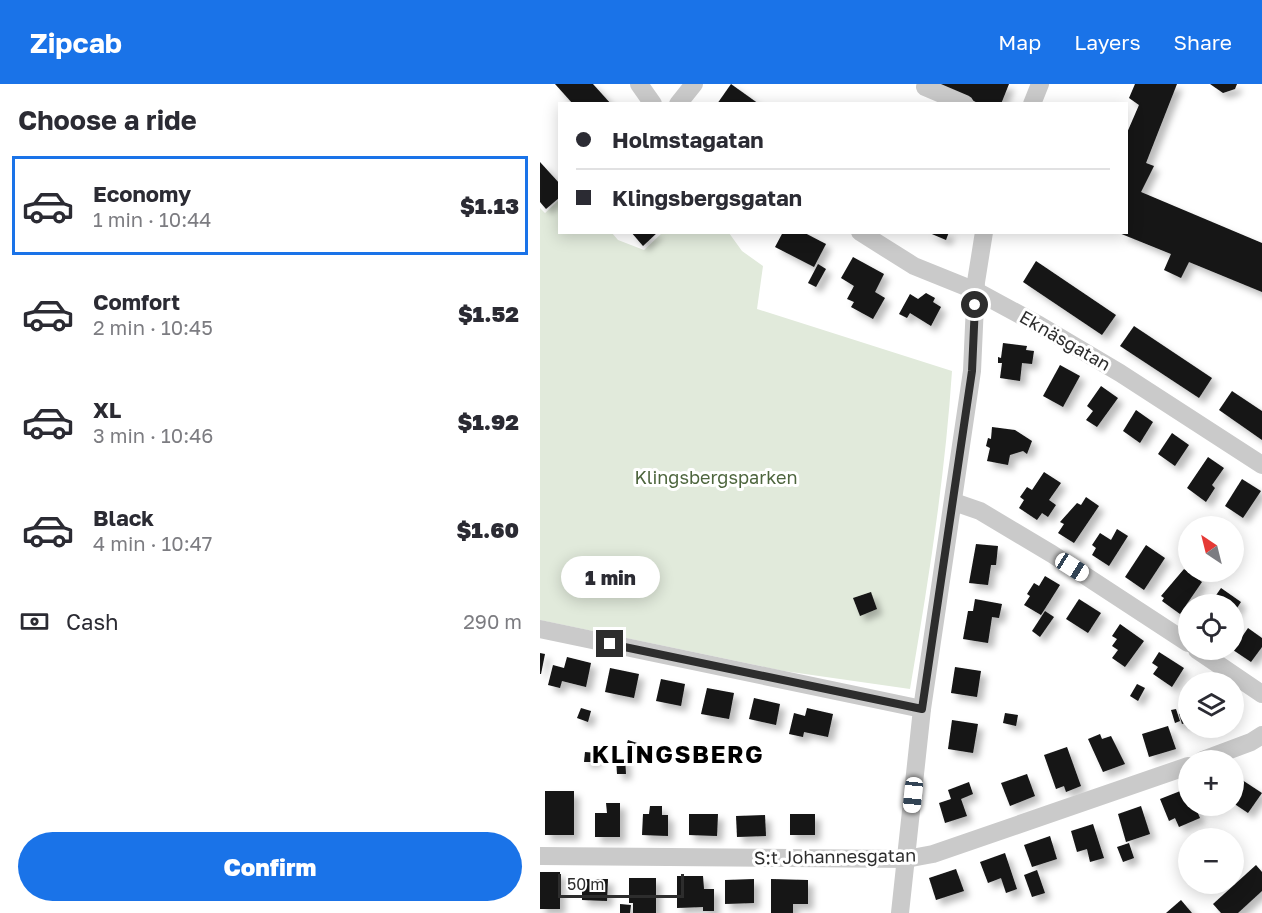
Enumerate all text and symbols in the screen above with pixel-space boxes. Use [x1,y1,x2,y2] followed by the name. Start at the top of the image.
[30,26,122,59] text: Zipcab
[998,29,1041,55] text: Map
[1074,29,1141,55] text: Layers
[1174,29,1232,55] text: Share
[18,104,197,136] text: Choose a ride
[612,126,763,153] text: Holmstagatan
[21,179,75,233] icon: car
[93,180,191,207] text: Economy
[612,184,802,211] text: Klingsbergsgatan
[460,192,519,219] text: $1.13
[93,207,212,231] text: 1 min · 10:44
[21,287,75,341] icon: car
[93,288,180,315] text: Comfort
[961,291,988,318] route start
[458,300,519,327] text: $1.52
[1016,305,1115,375] street label: Eknäsgatan
[93,315,213,339] text: 2 min · 10:45
[21,395,75,449] icon: car
[93,396,121,423] text: XL
[457,408,519,435] text: $1.92
[93,423,213,447] text: 3 min · 10:46
[634,466,798,488] park label: Klingsbergsparken
[21,503,75,557] icon: car
[93,504,154,531] text: Black
[457,516,519,543] text: $1.60
[1178,516,1244,582] north arrow
[1178,516,1244,894] map controls
[93,531,212,555] text: 4 min · 10:47
[1052,550,1092,584] car
[560,557,659,599] callout: 1 min
[585,565,636,589] text: 1 min
[1178,594,1244,660] button: locate
[18,605,51,638] icon: cash
[66,608,119,635] text: Cash
[463,609,522,633] text: 290 m
[596,630,623,657] route end
[1178,672,1244,738] button: layers
[592,739,764,768] district label: KLINGSBERG
[1178,750,1244,816] button: +
[902,776,924,814] car
[1178,828,1244,894] button: −
[18,832,522,901] button: Confirm
[754,844,916,868] street label: S:t Johannesgatan
[558,871,684,898] scale bar
[567,874,604,894] text: 50 m

